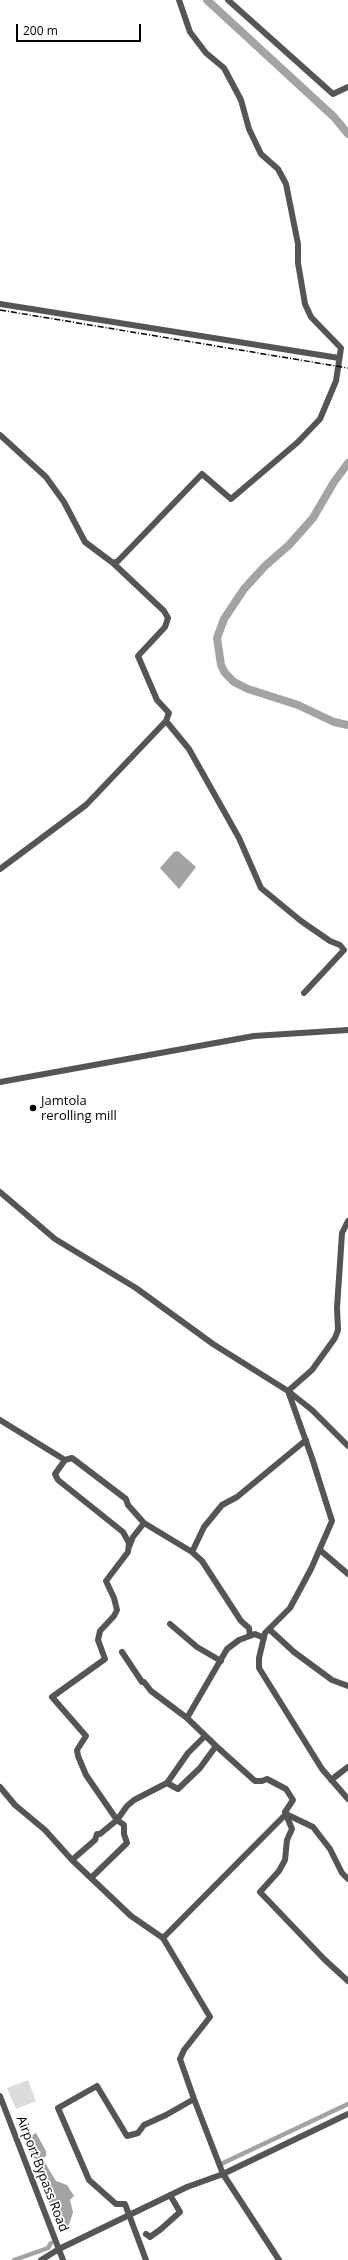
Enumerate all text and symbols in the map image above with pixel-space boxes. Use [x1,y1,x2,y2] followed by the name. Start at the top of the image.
[18,16,143,42] scale bar
[23,22,58,39] text: 200 m
[41,1093,117,1124] place label: Jamtola rerolling mill
[28,1103,38,1113] marker: Jamtola rerolling mill
[13,2114,71,2234] street label: Airport Bypass Road

